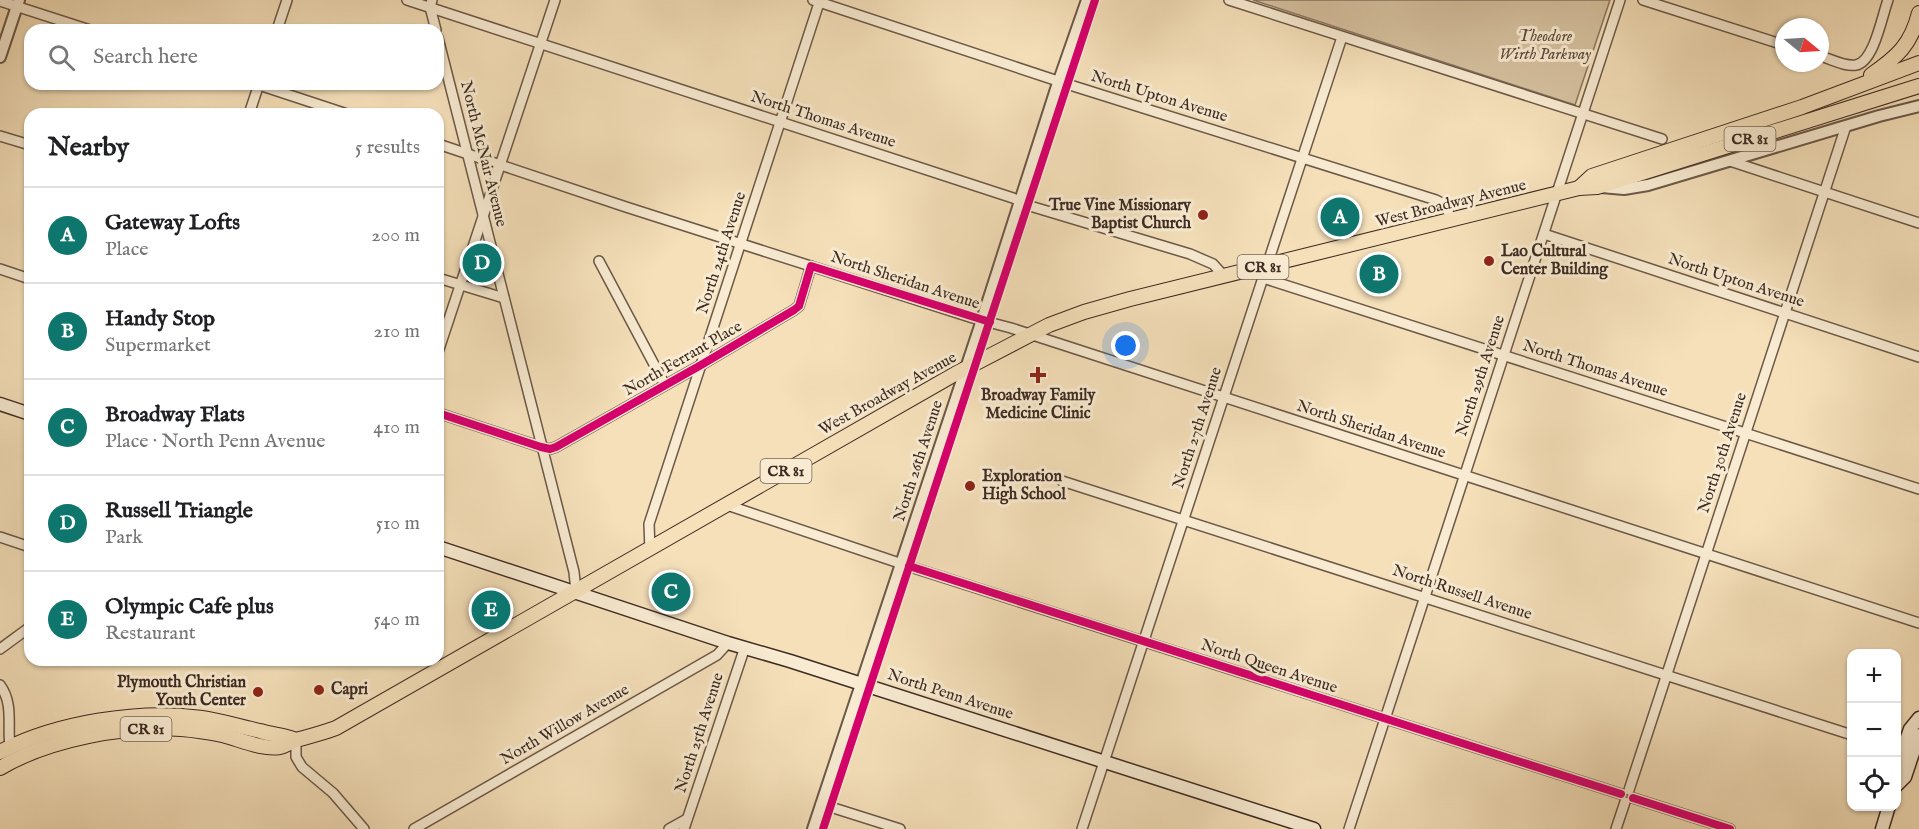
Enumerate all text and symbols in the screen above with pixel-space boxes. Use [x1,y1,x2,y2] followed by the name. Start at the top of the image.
[1775,18,1829,72] north arrow
[24,24,444,90] search box
[1499,27,1592,65] park label: Theodore Wirth Parkway
[45,41,78,74] icon: search
[93,43,198,71] text: Search here
[1088,67,1230,127] street label: North Upton Avenue
[455,79,511,229] street label: North McNair Avenue
[748,87,898,153] street label: North Thomas Avenue
[1724,127,1776,151] road number: CR 81
[48,131,129,164] text: Nearby
[355,135,420,160] text: 5 results
[1374,176,1528,232] street label: West Broadway Avenue
[693,189,751,317] street label: North 24th Avenue
[1320,194,1360,240] pin: A
[1048,196,1192,234] place label: True Vine Missionary Baptist Church
[1196,208,1210,222] marker: True Vine Missionary Baptist Church
[105,209,240,237] text: Gateway Lofts
[61,223,74,248] text: A
[371,223,420,248] text: 200 m
[105,237,148,262] text: Place
[462,240,502,286] pin: D
[1501,242,1609,280] place label: Lao Cultural Center Building
[828,247,982,315] street label: North Sheridan Avenue
[1665,250,1807,312] street label: North Upton Avenue
[1360,252,1398,296] pin: B
[1482,254,1496,268] marker: Lao Cultural Center Building
[1238,255,1288,279] road number: CR 81
[105,305,215,333] text: Handy Stop
[1452,313,1510,439] street label: North 29th Avenue
[620,317,746,401] street label: North Ferrant Place
[61,319,74,344] text: B
[374,319,420,344] text: 210 m
[1111,331,1140,360] your location
[105,333,211,358] text: Supermarket
[1520,336,1670,402] street label: North Thomas Avenue
[816,348,960,440] street label: West Broadway Avenue
[1169,365,1227,491] street label: North 27th Avenue
[1029,366,1047,384] marker: Broadway Family Medicine Clinic
[981,386,1096,424] place label: Broadway Family Medicine Clinic
[1694,390,1752,516] street label: North 30th Avenue
[1294,396,1448,464] street label: North Sheridan Avenue
[890,398,948,524] street label: North 26th Avenue
[105,401,245,429] text: Broadway Flats
[60,415,75,440] text: C
[373,415,420,440] text: 410 m
[105,429,326,454] text: Place · North Penn Avenue
[760,459,812,483] road number: CR 81
[982,467,1066,505] place label: Exploration High School
[963,479,977,493] marker: Exploration High School
[105,497,253,525] text: Russell Triangle
[59,511,76,536] text: D
[376,511,420,536] text: 510 m
[105,525,143,550] text: Park
[1390,561,1534,625] street label: North Russell Avenue
[652,570,690,614] pin: C
[472,588,510,632] pin: E
[105,593,274,621] text: Olympic Cafe plus
[61,607,74,632] text: E
[373,607,420,632] text: 540 m
[105,621,196,646] text: Restaurant
[1198,635,1340,699] street label: North Queen Avenue
[1847,649,1901,811] map controls
[1847,649,1901,703] button: +
[885,665,1015,725] street label: North Penn Avenue
[671,670,729,796] street label: North 25th Avenue
[117,673,246,711] place label: Plymouth Christian Youth Center
[331,680,369,700] place label: Capri
[497,680,633,770] street label: North Willow Avenue
[312,683,326,697] marker: Capri
[251,685,265,699] marker: Plymouth Christian Youth Center
[1847,703,1901,757] button: −
[120,717,172,741] road number: CR 81
[1847,757,1901,811] button: locate

